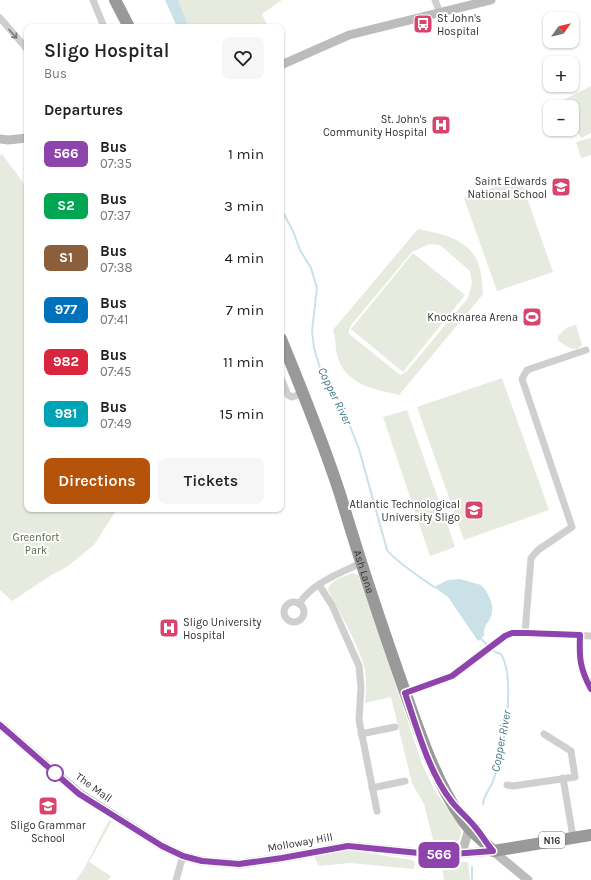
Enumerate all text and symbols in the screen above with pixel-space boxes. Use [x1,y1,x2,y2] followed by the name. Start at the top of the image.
[437,12,482,38] place label: St John's Hospital
[543,12,579,48] north arrow
[543,12,579,136] map controls
[412,13,434,35] bus stop icon: St John's Hospital
[9,28,18,39] one-way arrow
[222,37,264,79] button: heart
[44,40,169,62] text: Sligo Hospital
[543,56,579,92] button: +
[44,66,67,81] text: Bus
[543,100,579,136] button: −
[44,101,123,119] text: Departures
[323,113,427,139] place label: St. John's Community Hospital
[430,114,452,136] hospital icon: St. John's Community Hospital
[100,138,127,156] text: Bus
[53,145,79,162] text: 566
[228,145,264,163] text: 1 min
[100,156,132,171] text: 07:35
[468,175,547,201] place label: Saint Edwards National School
[550,176,572,198] school or university icon: Saint Edwards National School
[100,190,127,208] text: Bus
[57,197,75,214] text: S2
[224,197,264,215] text: 3 min
[100,208,131,223] text: 07:37
[100,242,127,260] text: Bus
[59,249,73,266] text: S1
[225,249,264,267] text: 4 min
[100,260,132,275] text: 07:38
[100,294,127,312] text: Bus
[55,301,77,318] text: 977
[226,301,264,319] text: 7 min
[521,306,543,328] sports icon: Knocknarea Arena
[427,311,518,324] place label: Knocknarea Arena
[100,312,128,327] text: 07:41
[100,346,127,364] text: Bus
[53,353,79,370] text: 982
[223,353,264,371] text: 11 min
[100,364,131,379] text: 07:45
[315,365,355,428] water label: Copper River
[100,398,127,416] text: Bus
[55,405,77,422] text: 981
[219,405,264,423] text: 15 min
[100,416,132,431] text: 07:49
[44,458,150,504] button: Directions
[158,458,264,504] button: Tickets
[349,498,460,524] place label: Atlantic Technological University Sligo
[463,499,485,521] school or university icon: Atlantic Technological University Sligo
[13,531,59,557] park label: Greenfort Park
[351,548,377,595] street label: Ash Lane
[183,616,261,642] place label: Sligo University Hospital
[158,617,180,639] hospital icon: Sligo University Hospital
[488,708,514,773] water label: Copper River
[46,764,64,782] unlabelled marker
[73,770,114,805] street label: The Mall
[37,795,59,817] school or university icon: Sligo Grammar School
[10,819,86,845] place label: Sligo Grammar School
[266,830,334,855] street label: Molloway Hill
[539,832,565,848] road number: N16
[416,842,462,868] line badge: 566
[426,846,452,863] text: 566

